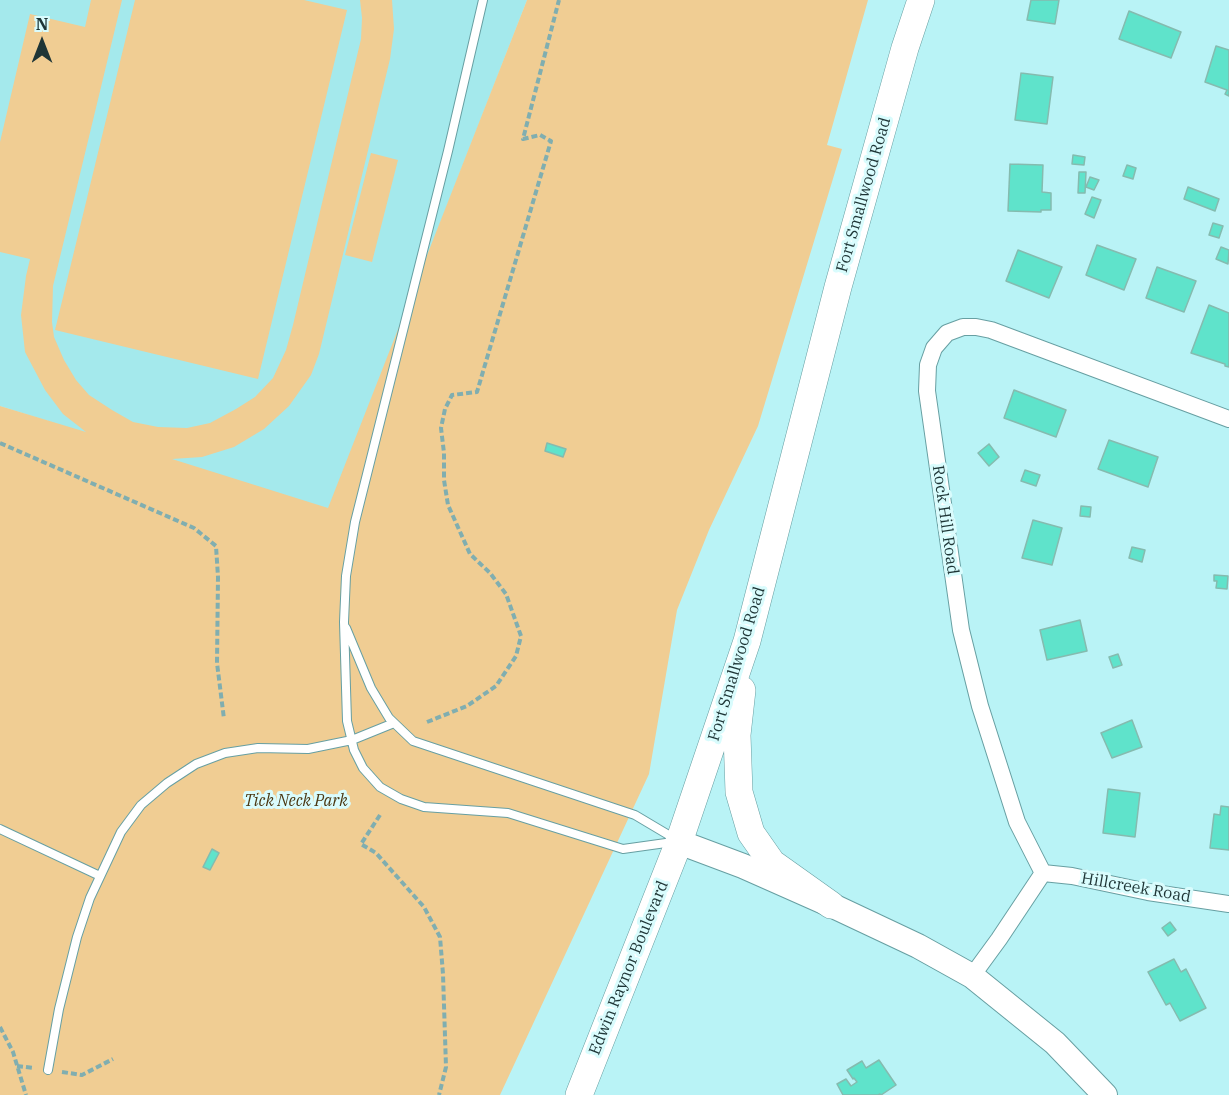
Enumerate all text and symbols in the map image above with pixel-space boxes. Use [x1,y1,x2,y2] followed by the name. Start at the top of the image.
[12,12,72,72] north arrow
[36,14,48,34] text: N
[833,115,895,275] street label: Fort Smallwood Road
[928,464,962,576] street label: Rock Hill Road
[704,585,770,743] street label: Fort Smallwood Road
[244,791,348,811] park label: Tick Neck Park
[1080,869,1192,907] street label: Hillcreek Road
[585,878,673,1058] street label: Edwin Raynor Boulevard

